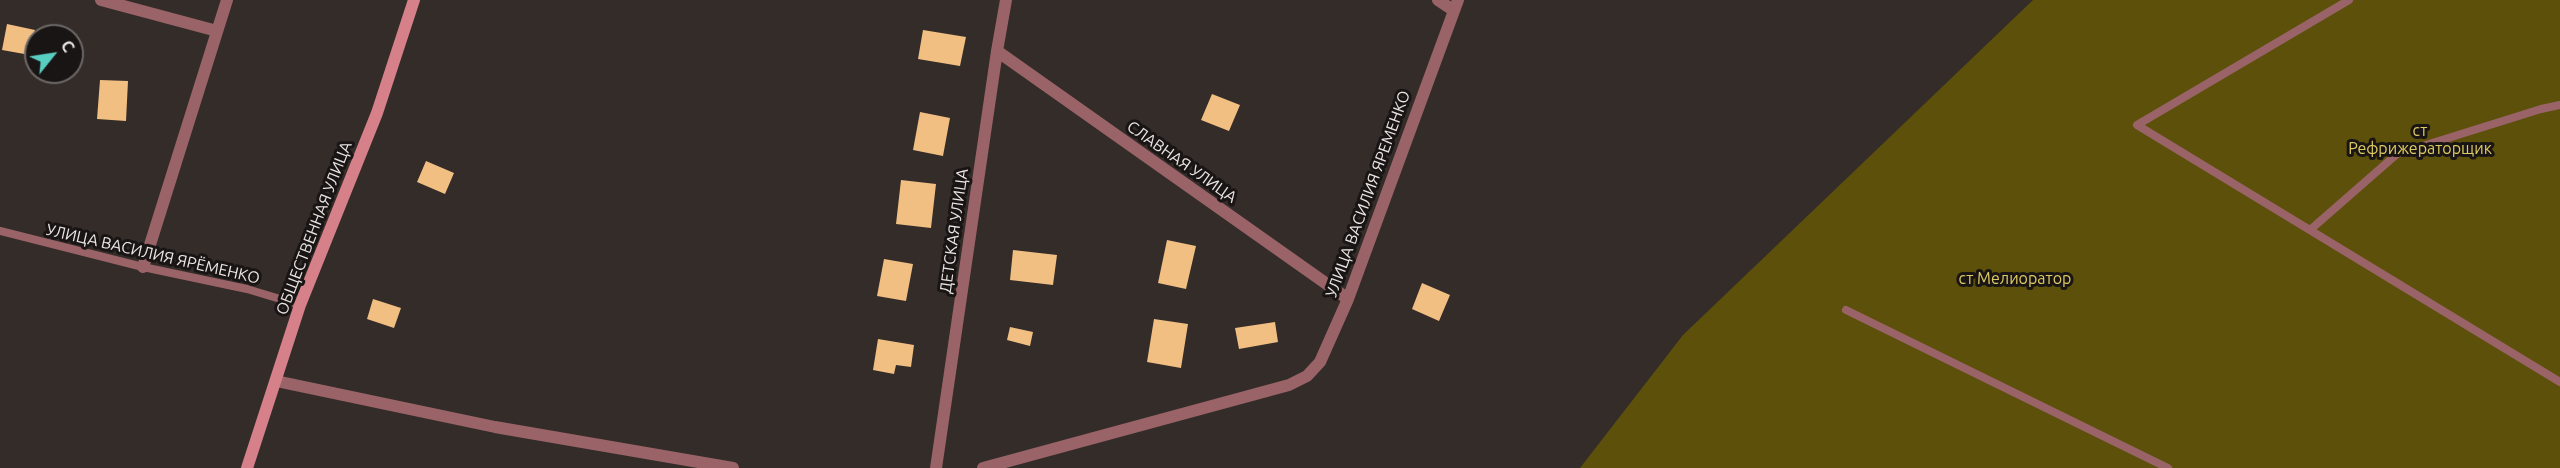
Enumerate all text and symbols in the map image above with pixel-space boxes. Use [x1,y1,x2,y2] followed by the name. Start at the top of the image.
[24,24,84,84] north arrow
[57,37,78,55] text: С
[1322,88,1414,300] street label: УЛИЦА ВАСИЛИЯ ЯРЕМЕНКО
[1123,117,1241,207] street label: СЛАВНАЯ УЛИЦА
[2348,121,2492,159] park label: ст Рефрижераторщик
[272,139,356,317] street label: ОБЩЕСТВЕННАЯ УЛИЦА
[936,167,972,295] street label: ДЕТСКАЯ УЛИЦА
[44,220,262,288] street label: УЛИЦА ВАСИЛИЯ ЯРЁМЕНКО
[1959,269,2071,289] park label: ст Мелиоратор

